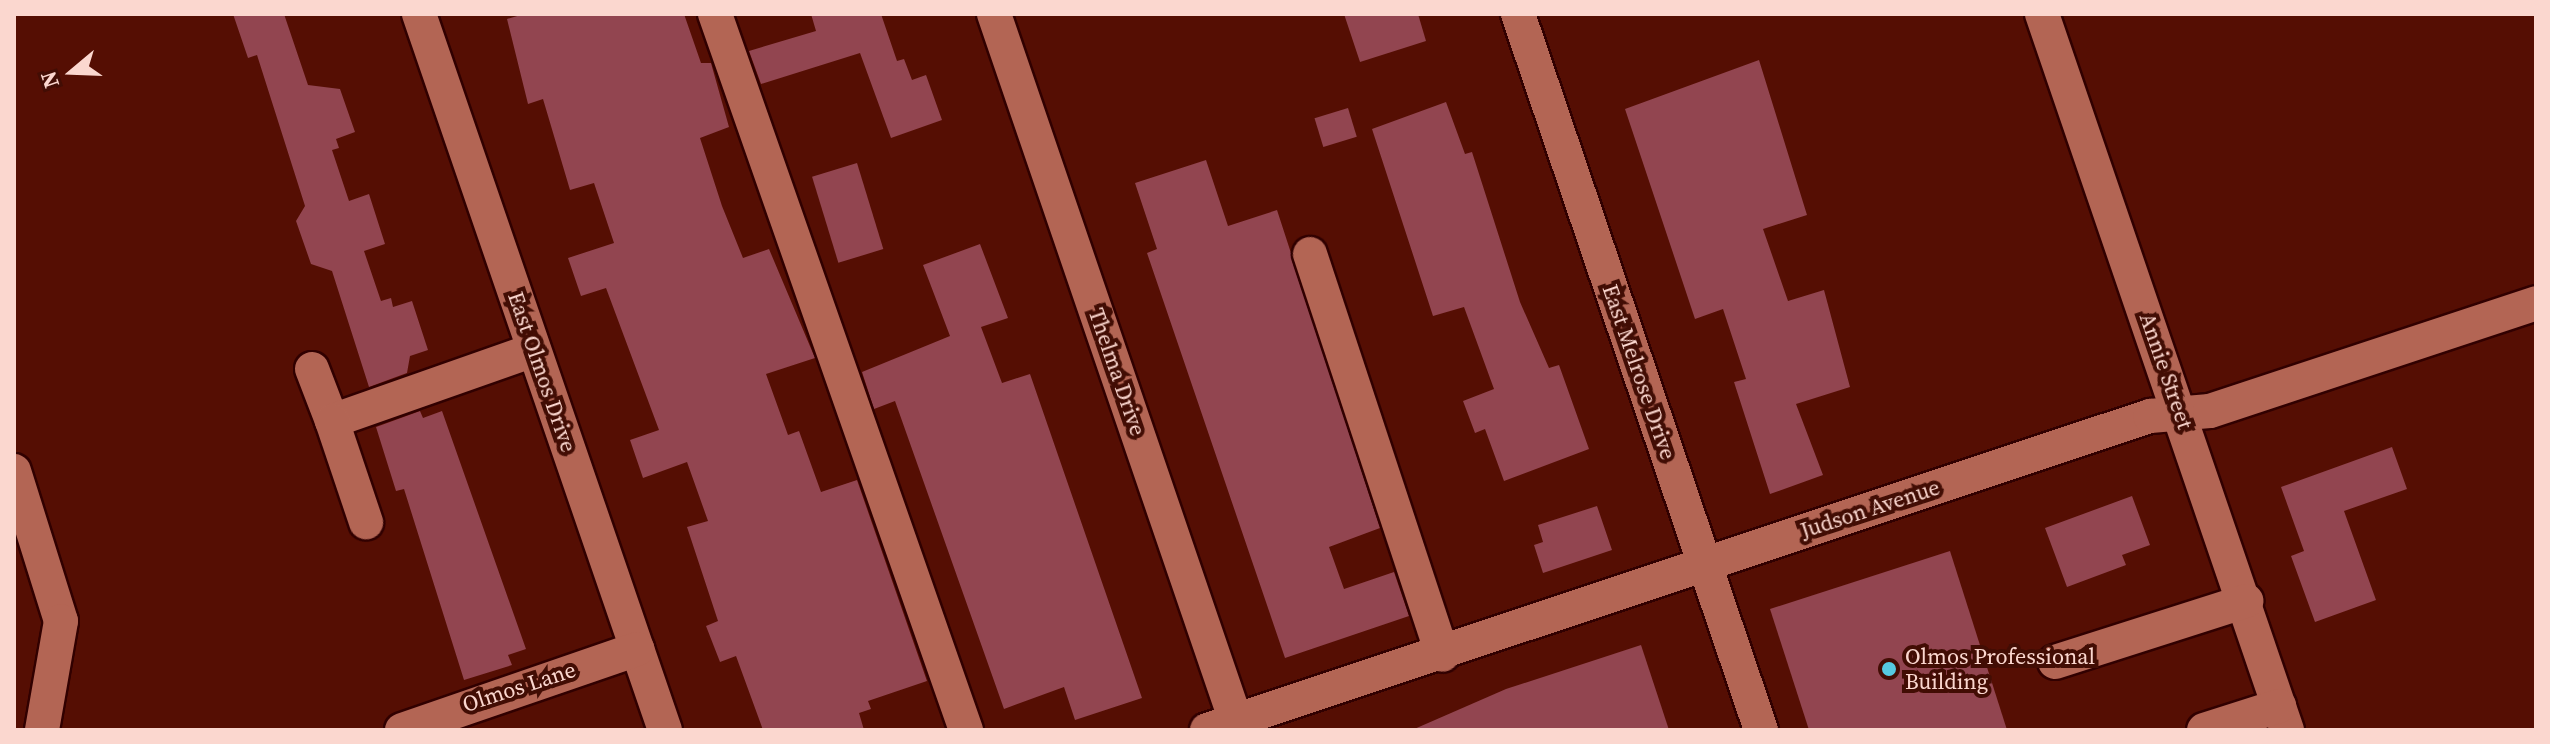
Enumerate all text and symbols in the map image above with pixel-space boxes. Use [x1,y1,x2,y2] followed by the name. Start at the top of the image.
[32,32,112,112] north arrow
[33,67,66,92] text: N
[1597,281,1681,463] street label: East Melrose Drive
[502,288,582,456] street label: East Olmos Drive
[1083,305,1151,439] street label: Thelma Drive
[2134,309,2198,433] street label: Annie Street
[1797,474,1943,544] street label: Judson Avenue
[1905,643,2095,694] place label: Olmos Professional Building
[459,656,579,718] street label: Olmos Lane
[1880,660,1898,678] marker: Olmos Professional Building

